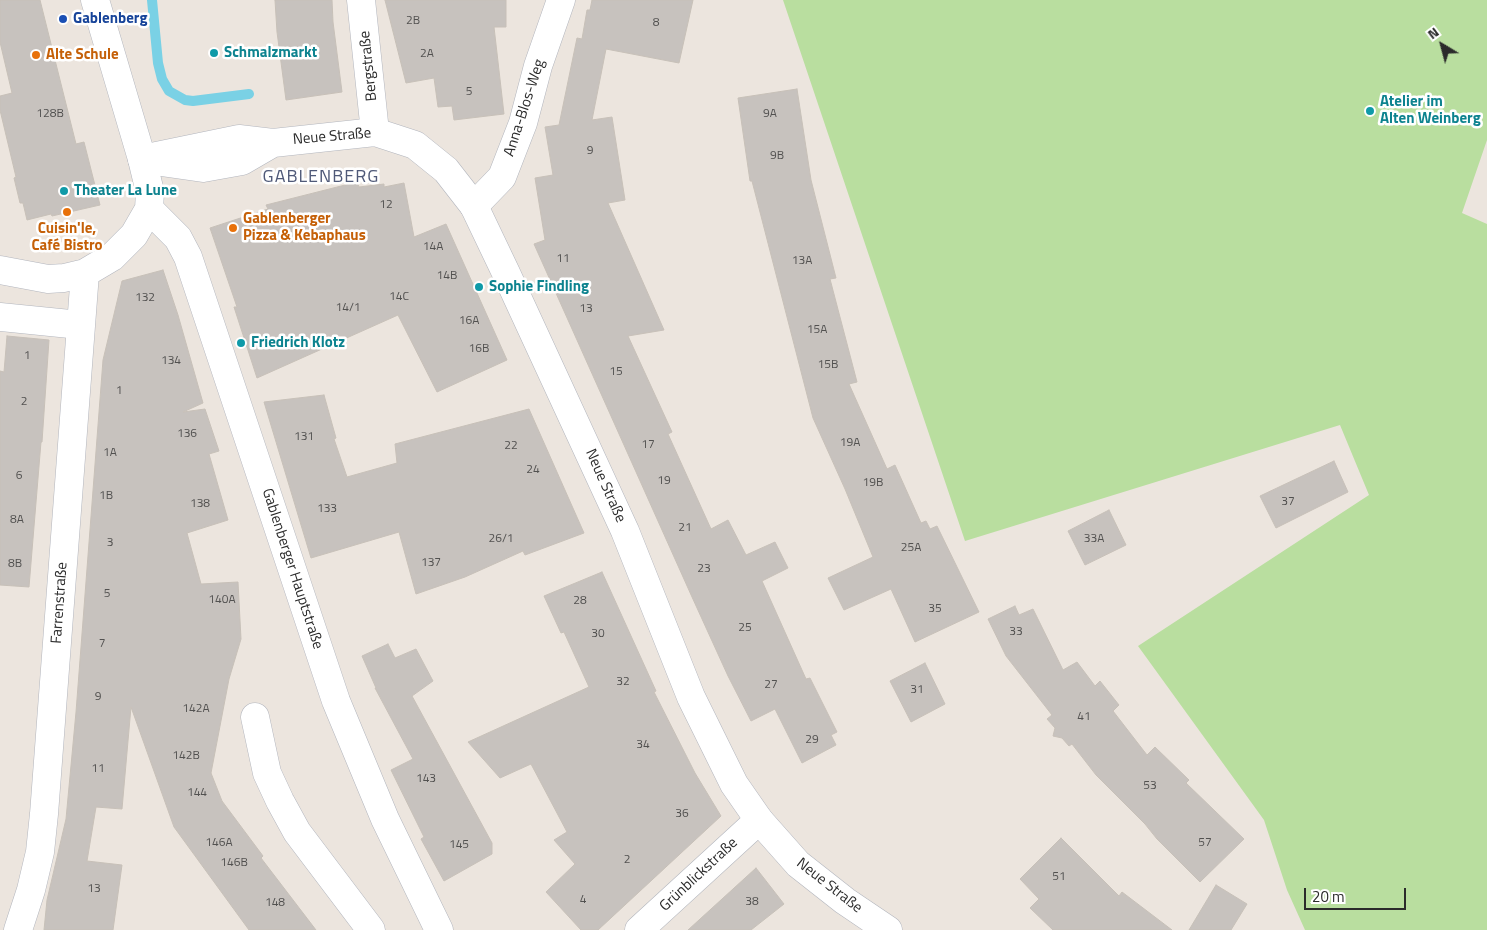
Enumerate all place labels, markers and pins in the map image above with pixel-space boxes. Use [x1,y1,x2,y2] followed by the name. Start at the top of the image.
[73,10,147,28] place label: Gablenberg
[57,13,69,25] marker: Gablenberg
[224,44,317,62] place label: Schmalzmarkt
[46,46,119,64] place label: Alte Schule
[208,47,220,59] marker: Schmalzmarkt
[30,49,42,61] marker: Alte Schule
[1380,93,1481,128] place label: Atelier im Alten Weinberg
[1364,105,1376,117] marker: Atelier im Alten Weinberg
[74,182,177,200] place label: Theater La Lune
[58,185,70,197] marker: Theater La Lune
[61,206,73,218] marker: Cuisin'le, Café Bistro
[243,210,366,245] place label: Gablenberger Pizza & Kebaphaus
[31,220,103,255] place label: Cuisin'le, Café Bistro
[227,222,239,234] marker: Gablenberger Pizza & Kebaphaus
[489,278,589,296] place label: Sophie Findling
[473,281,485,293] marker: Sophie Findling
[251,334,345,352] place label: Friedrich Klotz
[235,337,247,349] marker: Friedrich Klotz

